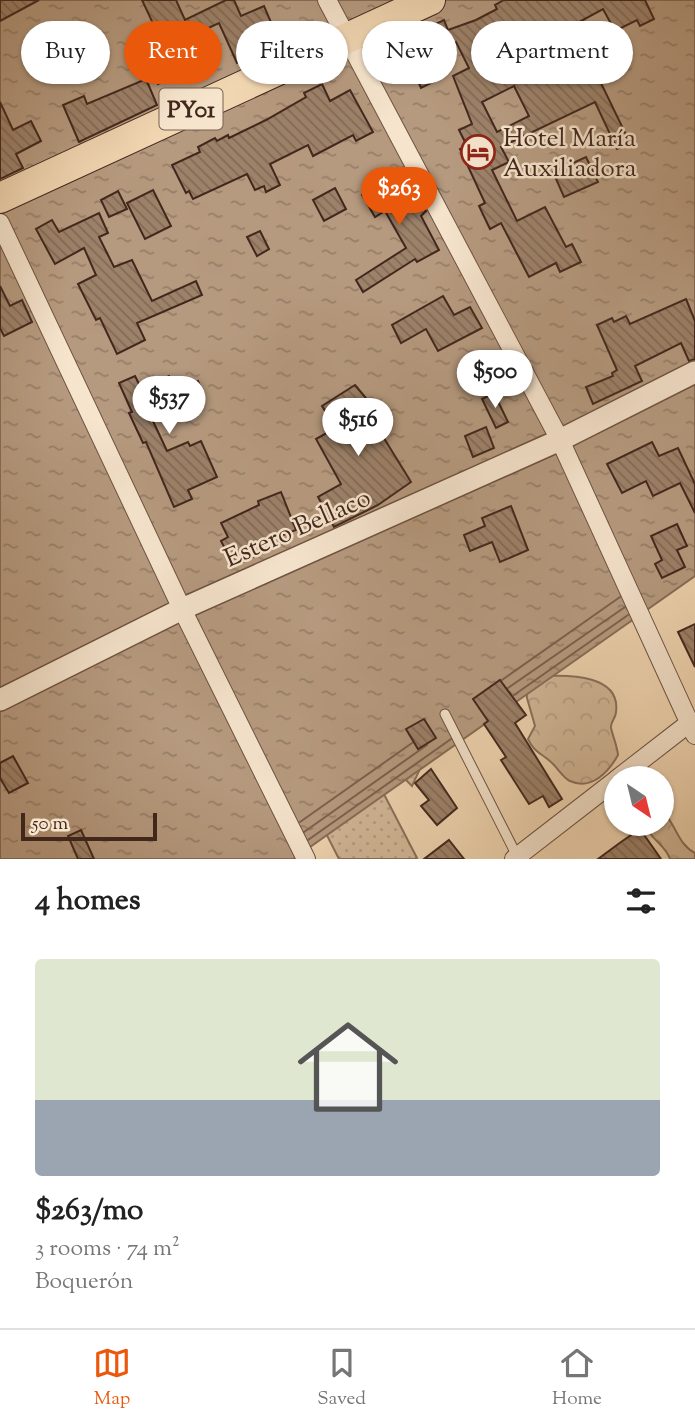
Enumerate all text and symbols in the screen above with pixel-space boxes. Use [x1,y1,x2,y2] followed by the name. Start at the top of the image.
[21,21,110,84] chip: Buy
[124,21,222,84] chip: Rent
[236,21,348,84] chip: Filters
[362,21,457,84] chip: New
[471,21,633,84] chip: Apartment
[160,88,222,130] road number: PY01
[503,121,636,188] place label: Hotel María Auxiliadora
[459,133,497,171] hotel icon: Hotel María Auxiliadora
[358,168,440,227] pin: $263
[377,173,421,206] text: $263
[454,350,536,410] pin: $500
[473,356,517,389] text: $500
[128,376,210,436] pin: $537
[149,382,189,415] text: $537
[317,398,399,458] pin: $516
[338,404,378,437] text: $516
[219,480,377,578] street label: Estero Bellaco
[604,766,674,836] north arrow
[604,766,674,836] map controls
[21,810,158,842] scale bar
[32,811,68,838] text: 50 m
[35,880,141,923] text: 4 homes
[622,882,660,920] icon: filters
[285,1004,411,1130] icon: home
[35,1190,143,1233] text: $263/mo
[35,1233,180,1266] text: 3 rooms · 74 m²
[35,1266,133,1299] text: Boquerón
[93,1344,131,1413] tab: Map
[317,1344,366,1413] tab: Saved
[552,1344,602,1413] tab: Home

